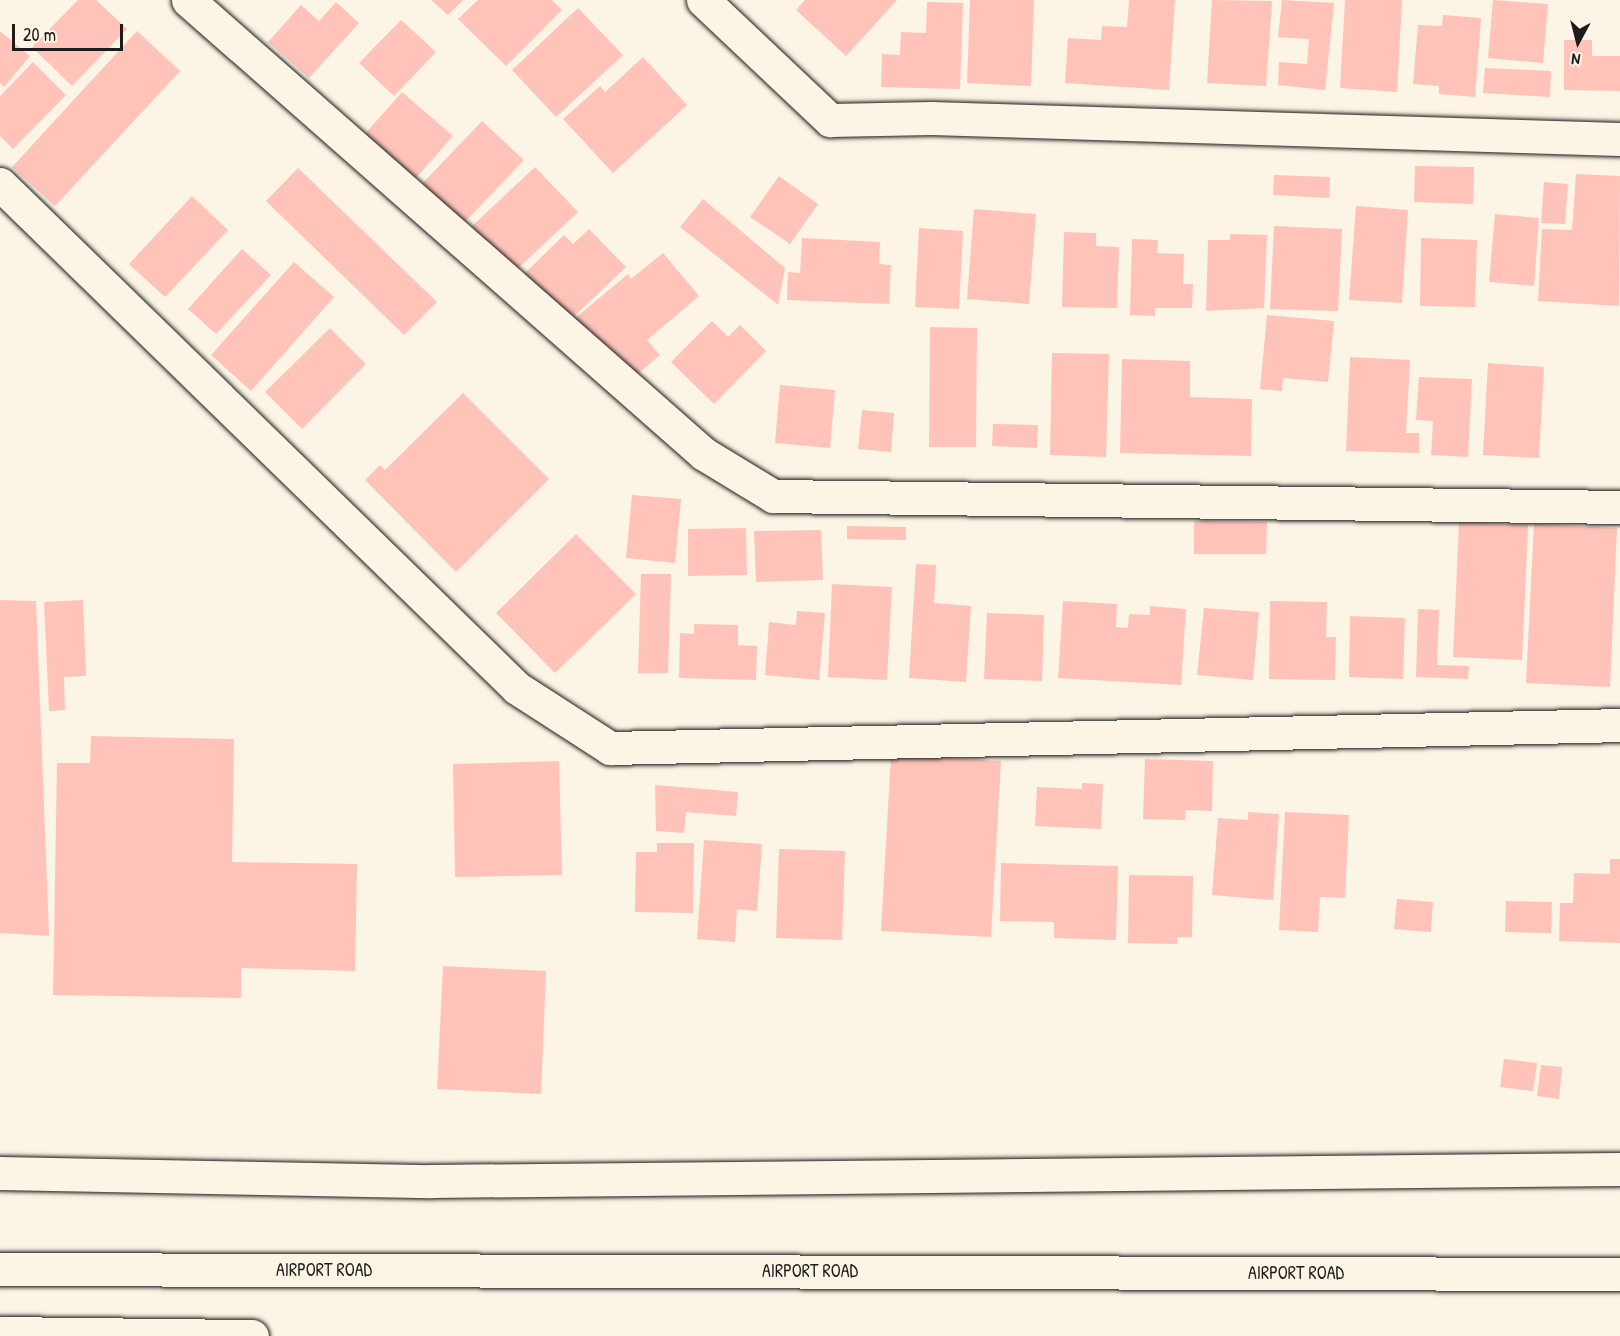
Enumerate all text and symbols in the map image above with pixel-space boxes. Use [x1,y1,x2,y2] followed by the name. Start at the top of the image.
[15,12,126,50] scale bar
[1548,12,1608,72] north arrow
[23,22,56,47] text: 20 m
[1570,48,1581,71] text: N
[276,1259,372,1281] street label: AIRPORT ROAD
[762,1260,858,1282] street label: AIRPORT ROAD
[1248,1262,1344,1284] street label: AIRPORT ROAD

